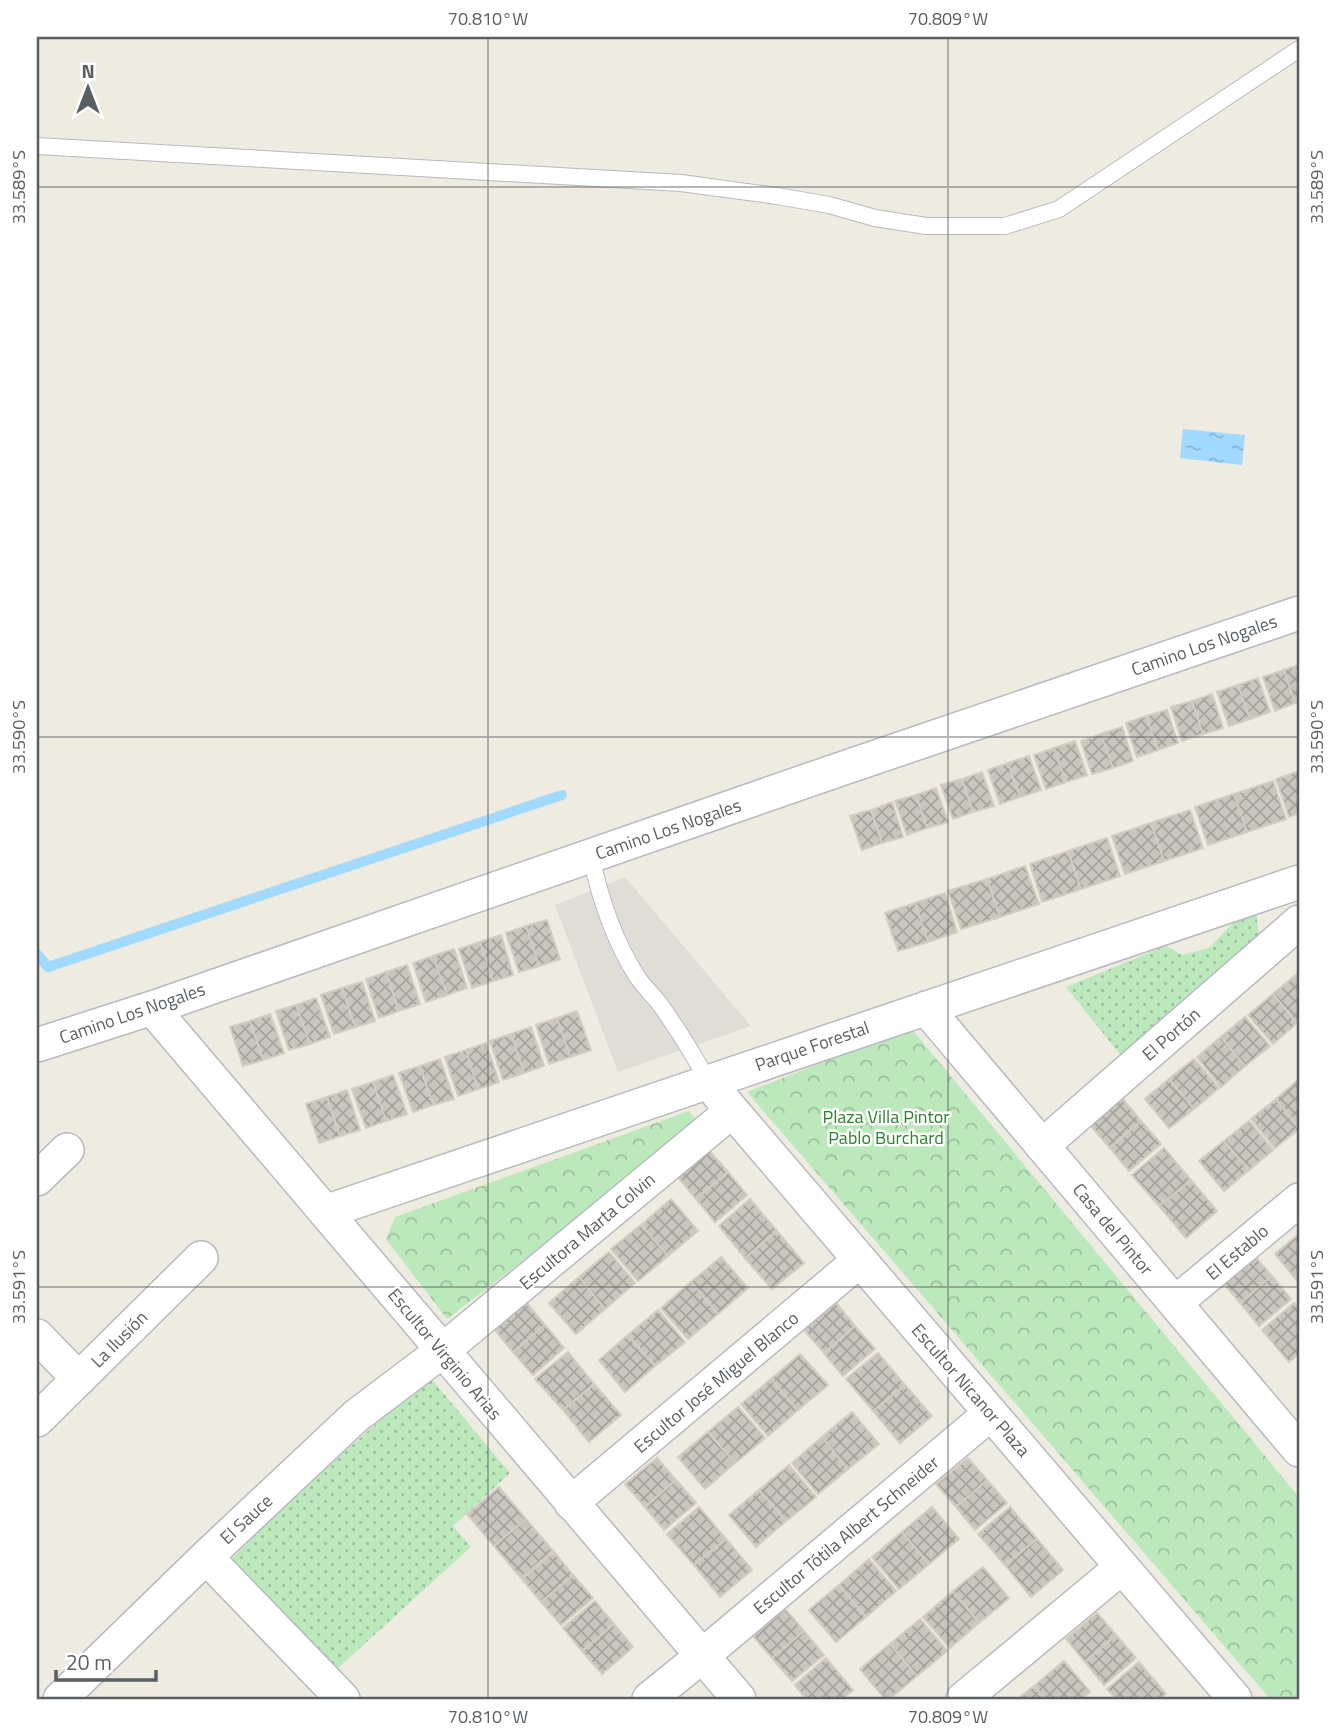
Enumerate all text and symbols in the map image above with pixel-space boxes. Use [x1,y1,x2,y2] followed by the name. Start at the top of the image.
[448,5,528,32] text: 70.810°W
[908,5,988,32] text: 70.809°W
[52,52,122,122] north arrow
[81,56,95,85] text: N
[5,150,32,224] text: 33.589°S
[1303,150,1330,224] text: 33.589°S
[1127,607,1281,683] street label: Camino Los Nogales
[5,700,32,774] text: 33.590°S
[1303,700,1330,774] text: 33.590°S
[591,791,745,867] street label: Camino Los Nogales
[55,975,209,1051] street label: Camino Los Nogales
[1136,1001,1206,1067] street label: El Portón
[751,1014,873,1078] street label: Parque Forestal
[822,1103,950,1151] park label: Plaza Villa Pintor Pablo Burchard
[513,1166,661,1296] street label: Escultora Marta Colvin
[1066,1177,1160,1281] street label: Casa del Pintor
[1200,1218,1274,1286] street label: El Establo
[5,1250,32,1324] text: 33.591°S
[1303,1250,1330,1324] text: 33.591°S
[382,1282,508,1426] street label: Escultor Virginio Arias
[84,1304,154,1374] street label: La Ilusión
[628,1305,804,1459] street label: Escultor José Miguel Blanco
[905,1317,1037,1463] street label: Escultor Nicanor Plaza
[747,1449,945,1621] street label: Escultor Tótila Albert Schneider
[214,1488,278,1550] street label: El Sauce
[56,1638,156,1682] scale bar
[66,1646,112,1678] text: 20 m
[448,1703,528,1730] text: 70.810°W
[908,1703,988,1730] text: 70.809°W

